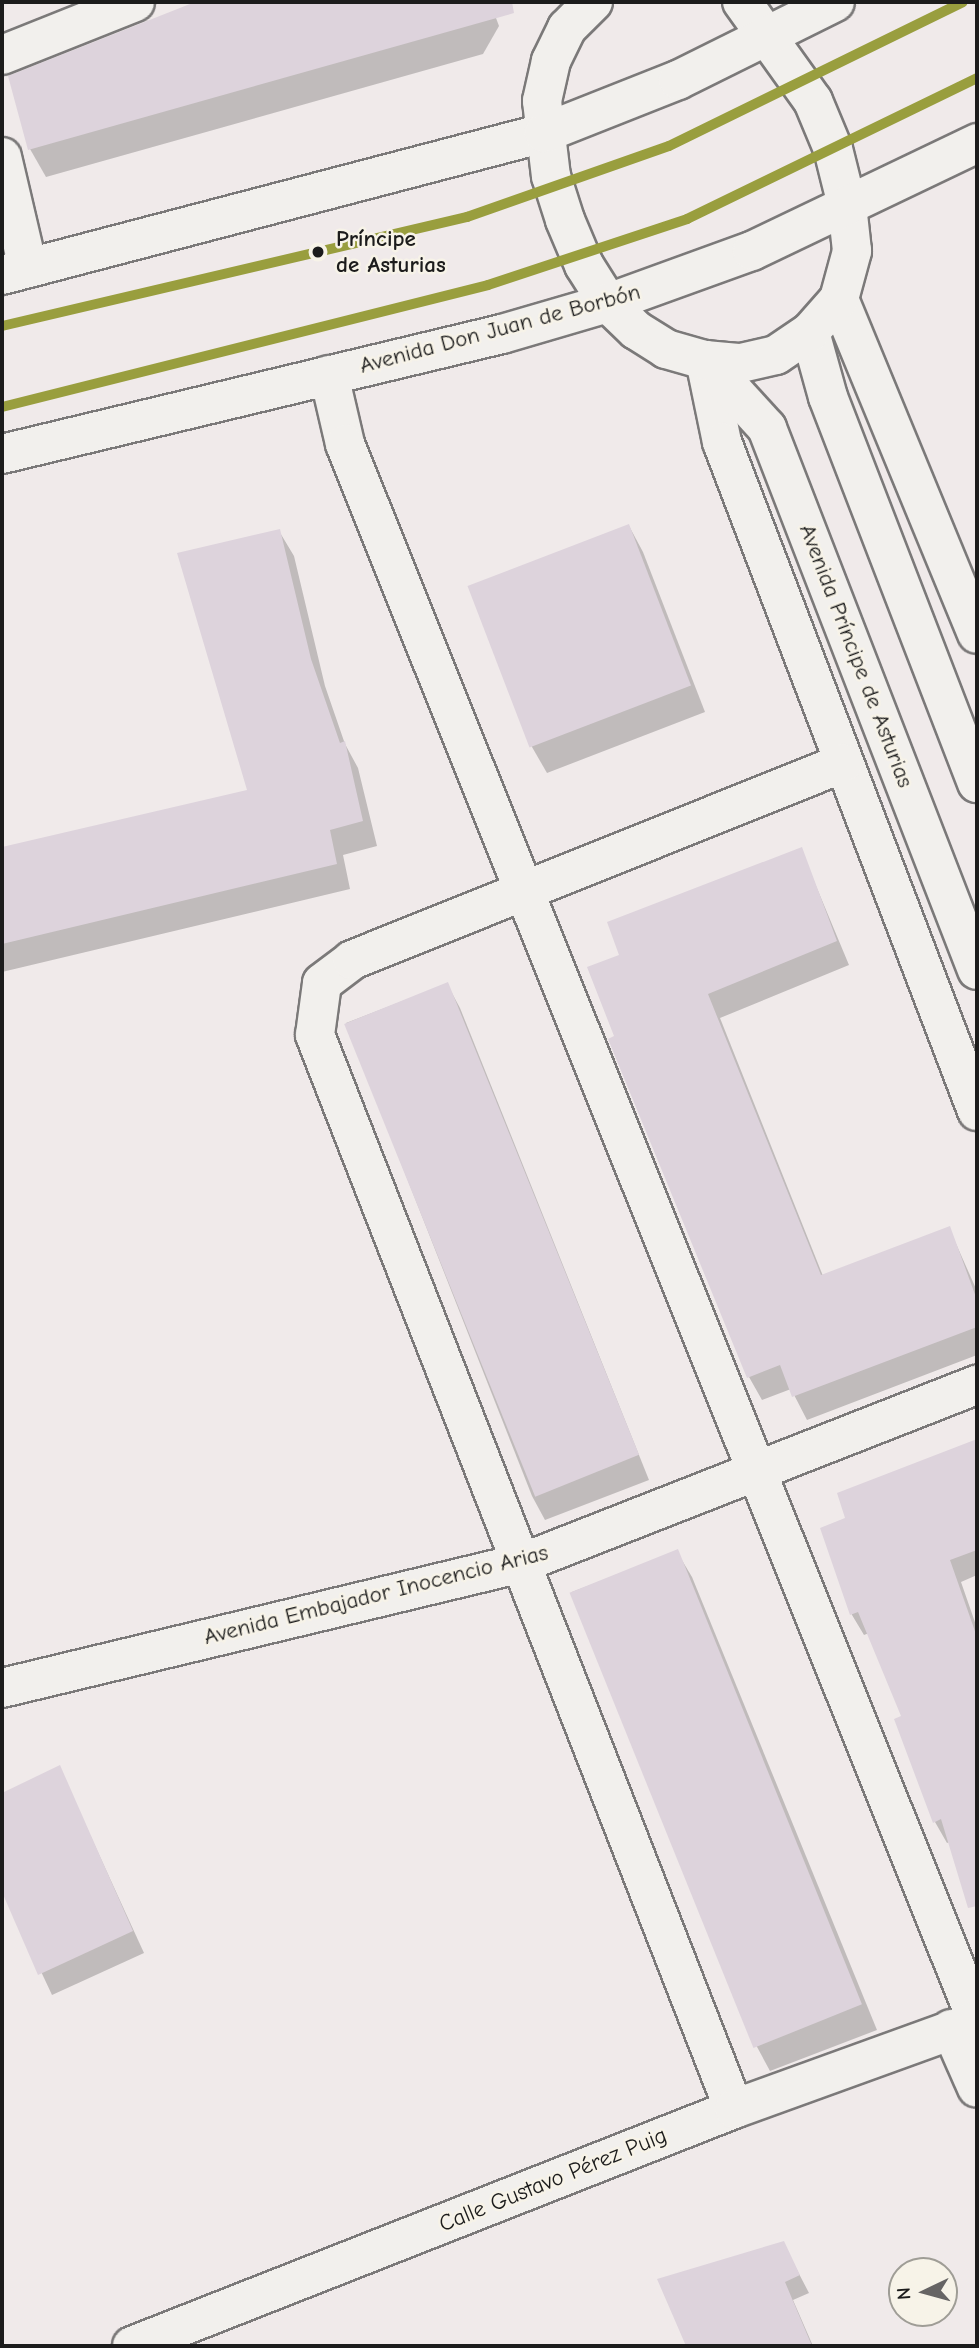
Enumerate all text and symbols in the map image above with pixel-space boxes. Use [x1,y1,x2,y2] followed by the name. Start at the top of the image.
[336,225,446,279] place label: Príncipe de Asturias
[306,240,330,264] marker: Príncipe de Asturias
[357,278,643,380] street label: Avenida Don Juan de Borbón
[793,520,919,792] street label: Avenida Príncipe de Asturias
[201,1539,551,1651] street label: Avenida Embajador Inocencio Arias
[435,2122,671,2238] street label: Calle Gustavo Pérez Puig
[888,2257,958,2327] north arrow
[893,2287,916,2301] text: N

